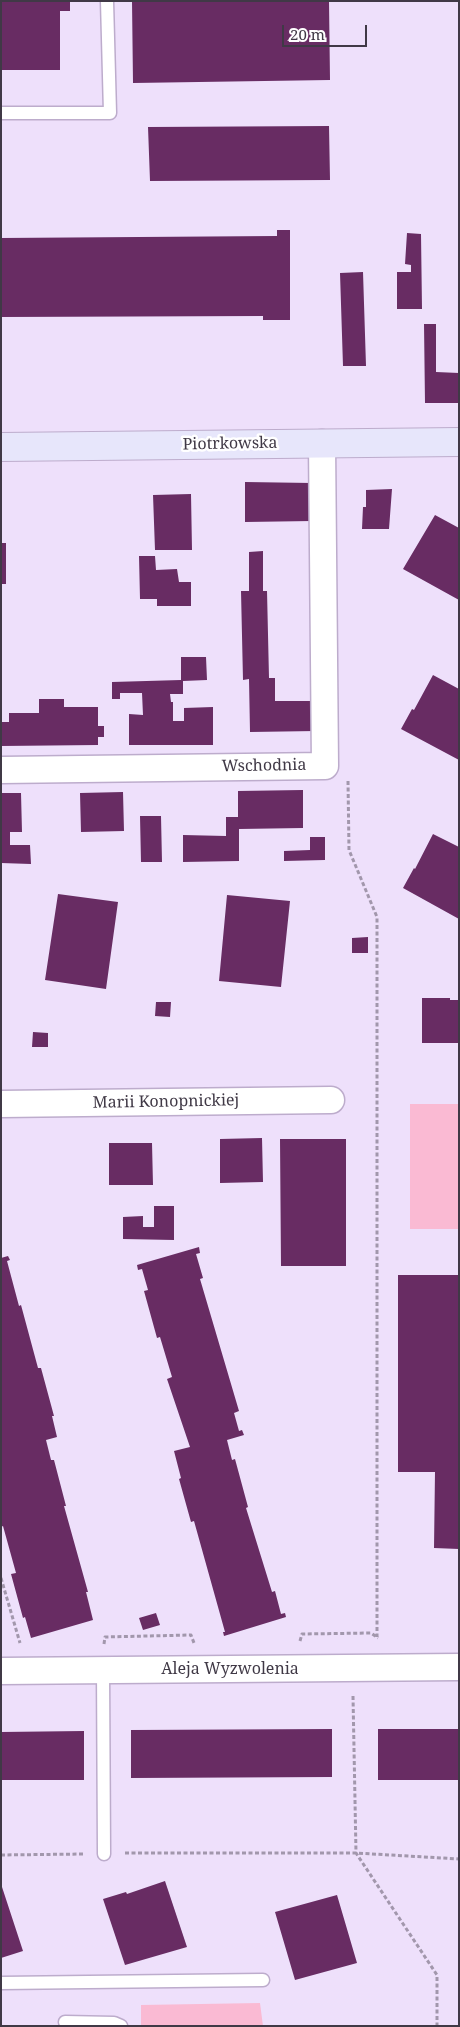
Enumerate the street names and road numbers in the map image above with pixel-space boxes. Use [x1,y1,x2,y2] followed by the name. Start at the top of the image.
[182,434,278,454] street label: Piotrkowska
[221,756,307,776] street label: Wschodnia
[93,1091,239,1113] street label: Marii Konopnickiej
[161,1659,299,1679] street label: Aleja Wyzwolenia

